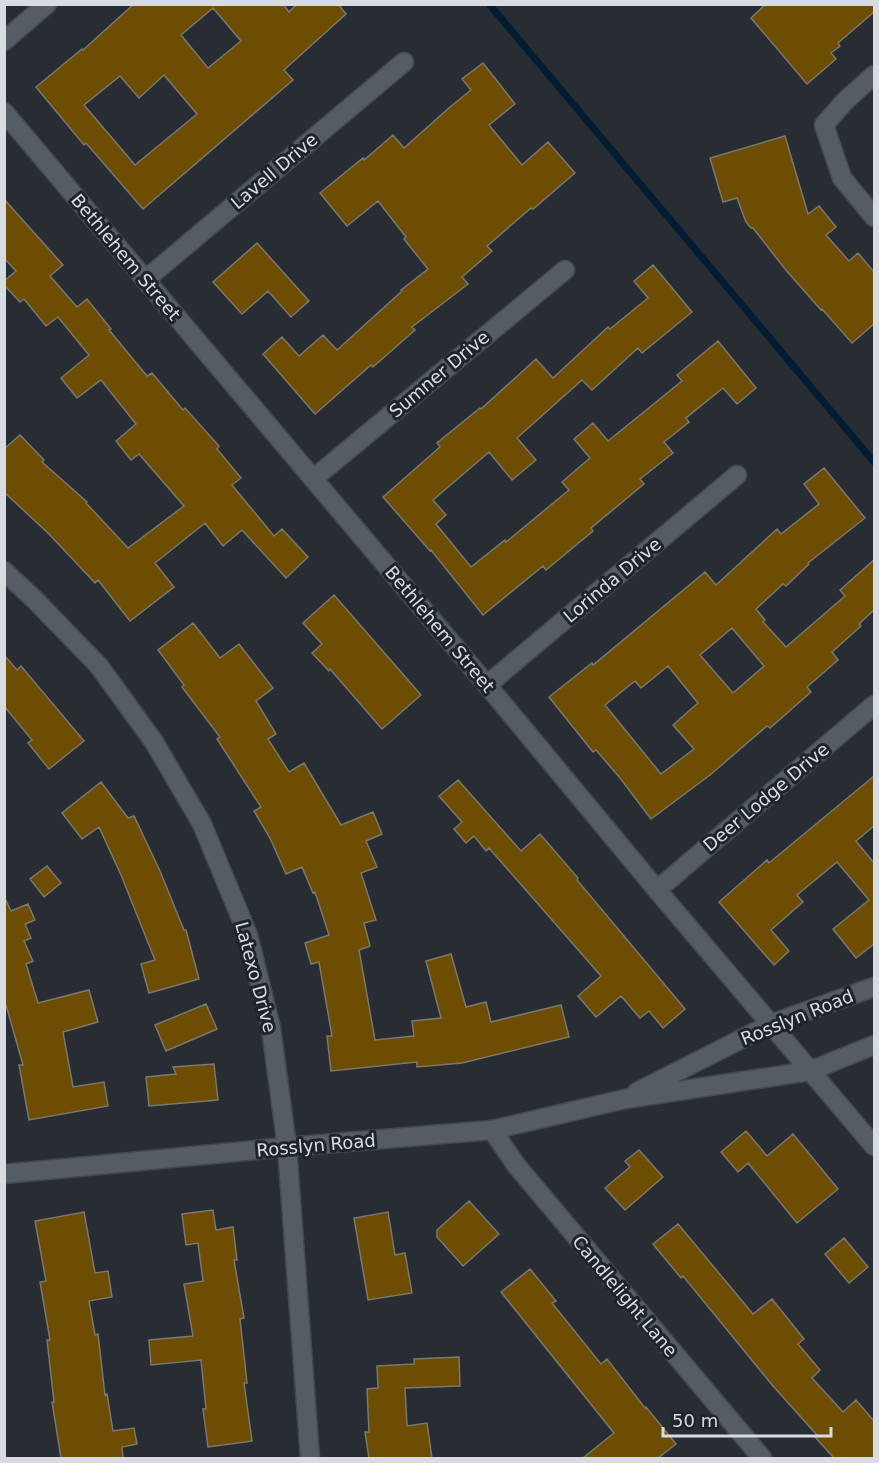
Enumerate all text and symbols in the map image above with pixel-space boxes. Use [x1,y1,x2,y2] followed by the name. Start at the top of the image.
[226,129,322,213] street label: Lavell Drive
[67,190,185,324] street label: Bethlehem Street
[385,326,493,422] street label: Sumner Drive
[559,533,665,627] street label: Lorinda Drive
[381,562,499,696] street label: Bethlehem Street
[699,738,833,856] street label: Deer Lodge Drive
[231,919,281,1035] street label: Latexo Drive
[738,985,856,1049] street label: Rosslyn Road
[256,1129,376,1161] street label: Rosslyn Road
[568,1231,682,1361] street label: Candlelight Lane
[663,1400,831,1438] scale bar
[672,1410,718,1431] text: 50 m

